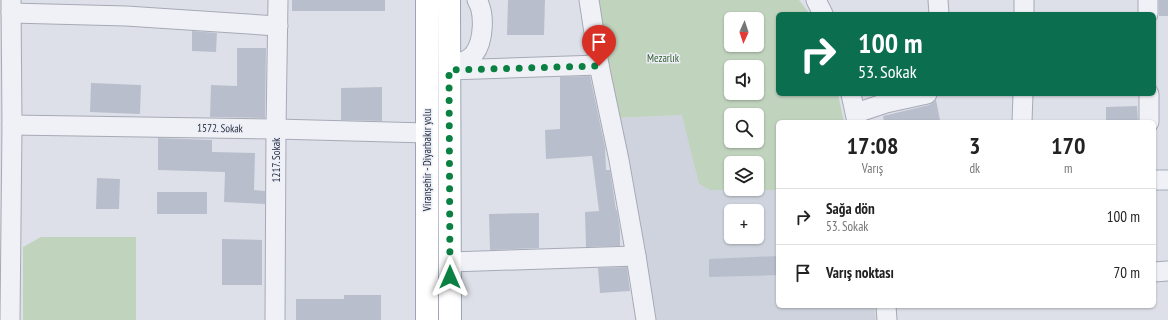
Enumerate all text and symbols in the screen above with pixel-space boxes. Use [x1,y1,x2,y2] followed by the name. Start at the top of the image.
[724,12,764,52] north arrow
[724,12,764,244] map controls
[858,24,922,61] text: 100 m
[582,25,616,66] pin
[792,28,844,80] icon: right
[588,31,610,53] icon: arrive
[647,51,680,65] park label: Mezarlık
[724,60,764,100] button: sound
[858,60,917,83] text: 53. Sokak
[724,108,764,148] button: search
[420,109,434,212] street label: Viranşehir - Diyarbakır yolu
[197,121,244,135] street label: 1572. Sokak
[847,130,898,161] text: 17:08
[969,130,980,161] text: 3
[1051,130,1085,161] text: 170
[269,137,283,182] street label: 1217. Sokak
[724,156,764,196] button: layers
[862,160,883,177] text: Varış
[969,160,980,177] text: dk
[1064,160,1072,177] text: m
[826,199,875,218] text: Sağa dön
[724,204,764,244] button: +
[792,206,814,228] icon: right
[1107,207,1140,226] text: 100 m
[826,218,868,235] text: 53. Sokak
[429,256,471,298] position arrow
[792,262,814,284] icon: arrive
[826,263,894,282] text: Varış noktası
[1114,263,1140,282] text: 70 m

